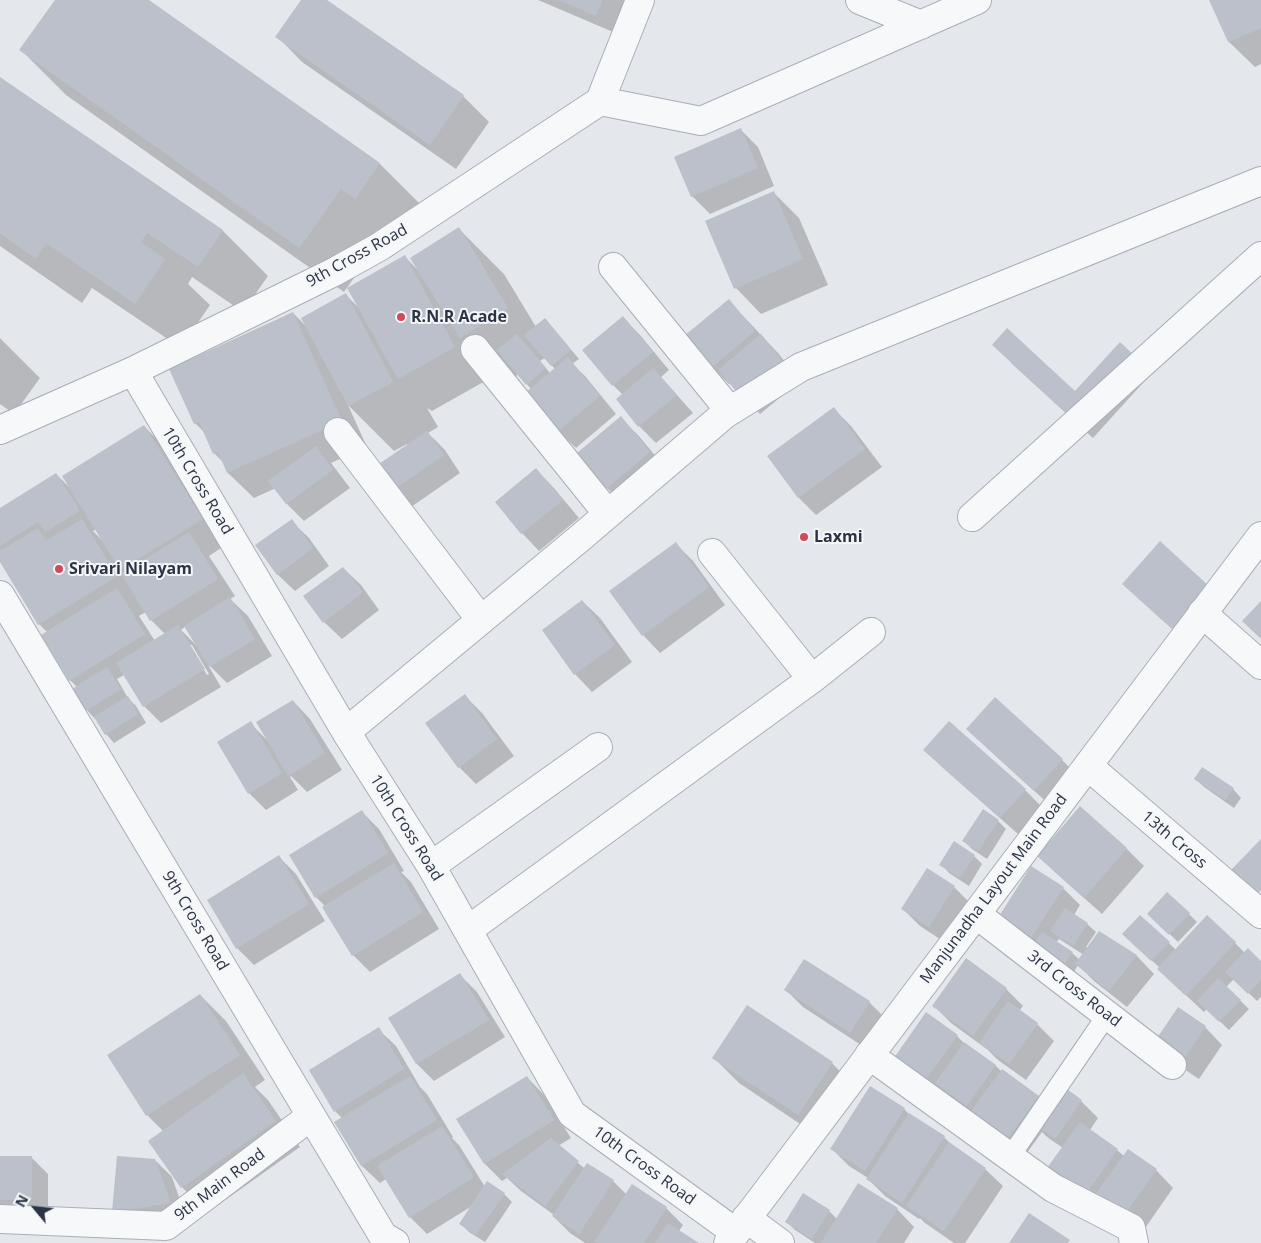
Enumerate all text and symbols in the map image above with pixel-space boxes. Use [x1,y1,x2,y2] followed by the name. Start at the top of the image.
[303,220,411,292] street label: 9th Cross Road
[411,307,507,327] place label: R.N.R Acade
[395,311,407,323] marker: R.N.R Acade
[157,424,237,538] street label: 10th Cross Road
[814,527,863,547] place label: Laxmi
[798,531,810,543] marker: Laxmi
[69,559,192,579] place label: Srivari Nilayam
[53,563,65,575] marker: Srivari Nilayam
[366,771,446,885] street label: 10th Cross Road
[916,790,1072,988] street label: Manjunadha Layout Main Road
[1137,807,1211,873] street label: 13th Cross
[158,868,232,974] street label: 9th Cross Road
[1023,947,1125,1031] street label: 3rd Cross Road
[589,1122,699,1210] street label: 10th Cross Road
[171,1145,269,1225] street label: 9th Main Road
[10,1183,60,1233] north arrow
[10,1191,32,1210] text: N

